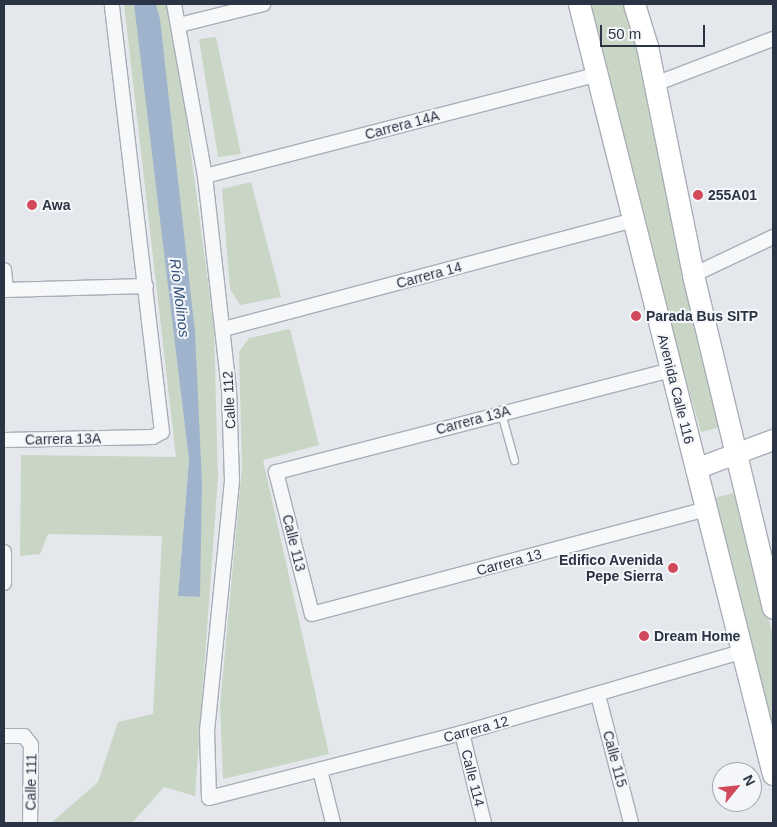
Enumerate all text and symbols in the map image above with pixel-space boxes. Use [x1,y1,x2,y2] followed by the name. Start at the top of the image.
[602,15,707,47] scale bar
[608,25,641,42] text: 50 m
[363,107,441,143] street label: Carrera 14A
[708,187,757,203] place label: 255A01
[692,189,704,201] marker: 255A01
[42,197,71,213] place label: Awa
[26,199,38,211] marker: Awa
[166,258,194,338] water label: Río Molinos
[395,258,463,292] street label: Carrera 14
[646,308,758,324] place label: Parada Bus SITP
[630,310,642,322] marker: Parada Bus SITP
[654,332,698,446] street label: Avenida Calle 116
[219,371,239,429] street label: Calle 112
[434,402,512,438] street label: Carrera 13A
[25,430,101,448] street label: Carrera 13A
[279,513,309,573] street label: Calle 113
[475,545,543,579] street label: Carrera 13
[558,552,663,584] place label: Edifico Avenida Pepe Sierra
[667,562,679,574] marker: Edifico Avenida Pepe Sierra
[654,628,740,644] place label: Dream Home
[638,630,650,642] marker: Dream Home
[442,712,510,746] street label: Carrera 12
[599,729,631,789] street label: Calle 115
[458,748,488,808] street label: Calle 114
[22,753,40,811] street label: Calle 111
[712,762,762,812] north arrow
[740,772,759,789] text: N

